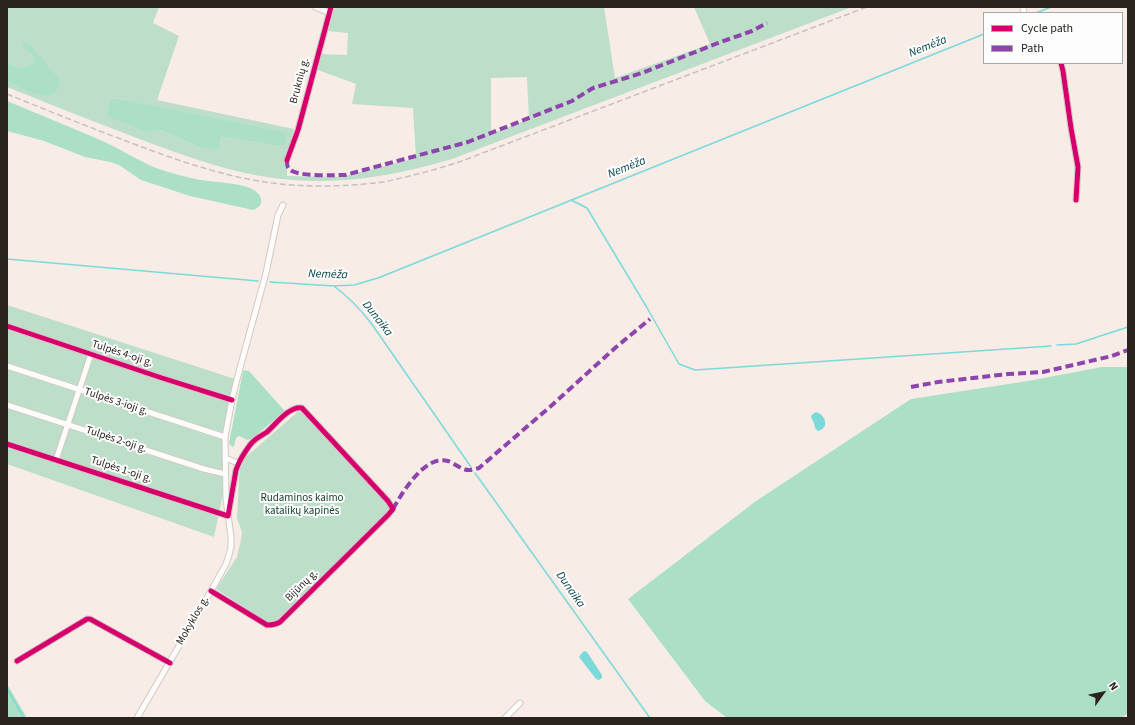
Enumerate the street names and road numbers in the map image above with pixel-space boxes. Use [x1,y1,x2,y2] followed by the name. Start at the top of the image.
[288,57,312,105] street label: Bruknių g.
[90,338,154,370] street label: Tulpės 4-oji g.
[83,386,149,418] street label: Tulpės 3-ioji g.
[84,424,148,456] street label: Tulpės 2-oji g.
[89,454,153,486] street label: Tulpės 1-oji g.
[283,567,321,605] street label: Bijūnų g.
[174,594,212,648] street label: Mokyklos g.

